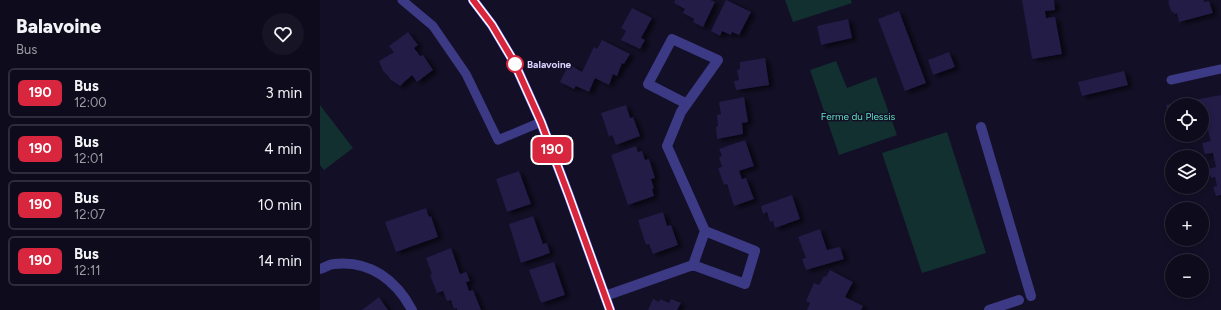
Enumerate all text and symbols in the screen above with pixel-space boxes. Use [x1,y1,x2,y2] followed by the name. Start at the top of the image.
[262,13,304,55] button: heart
[16,15,101,38] text: Balavoine
[16,42,37,57] text: Bus
[506,55,524,73] marker: Balavoine
[527,58,572,71] place label: Balavoine
[74,77,99,95] text: Bus
[28,84,52,101] text: 190
[266,84,302,102] text: 3 min
[74,95,107,110] text: 12:00
[1165,98,1209,298] map controls
[1165,98,1209,142] button: locate
[821,110,895,123] park label: Ferme du Plessis
[74,133,99,151] text: Bus
[529,137,575,163] line badge: 190
[28,140,52,157] text: 190
[264,140,302,158] text: 4 min
[540,141,564,158] text: 190
[1165,150,1209,194] button: layers
[74,151,104,166] text: 12:01
[74,189,99,207] text: Bus
[28,196,52,213] text: 190
[258,196,302,214] text: 10 min
[1165,202,1209,246] button: +
[74,207,105,222] text: 12:07
[74,245,99,263] text: Bus
[28,252,52,269] text: 190
[258,252,302,270] text: 14 min
[1165,254,1209,298] button: −
[74,263,101,278] text: 12:11

